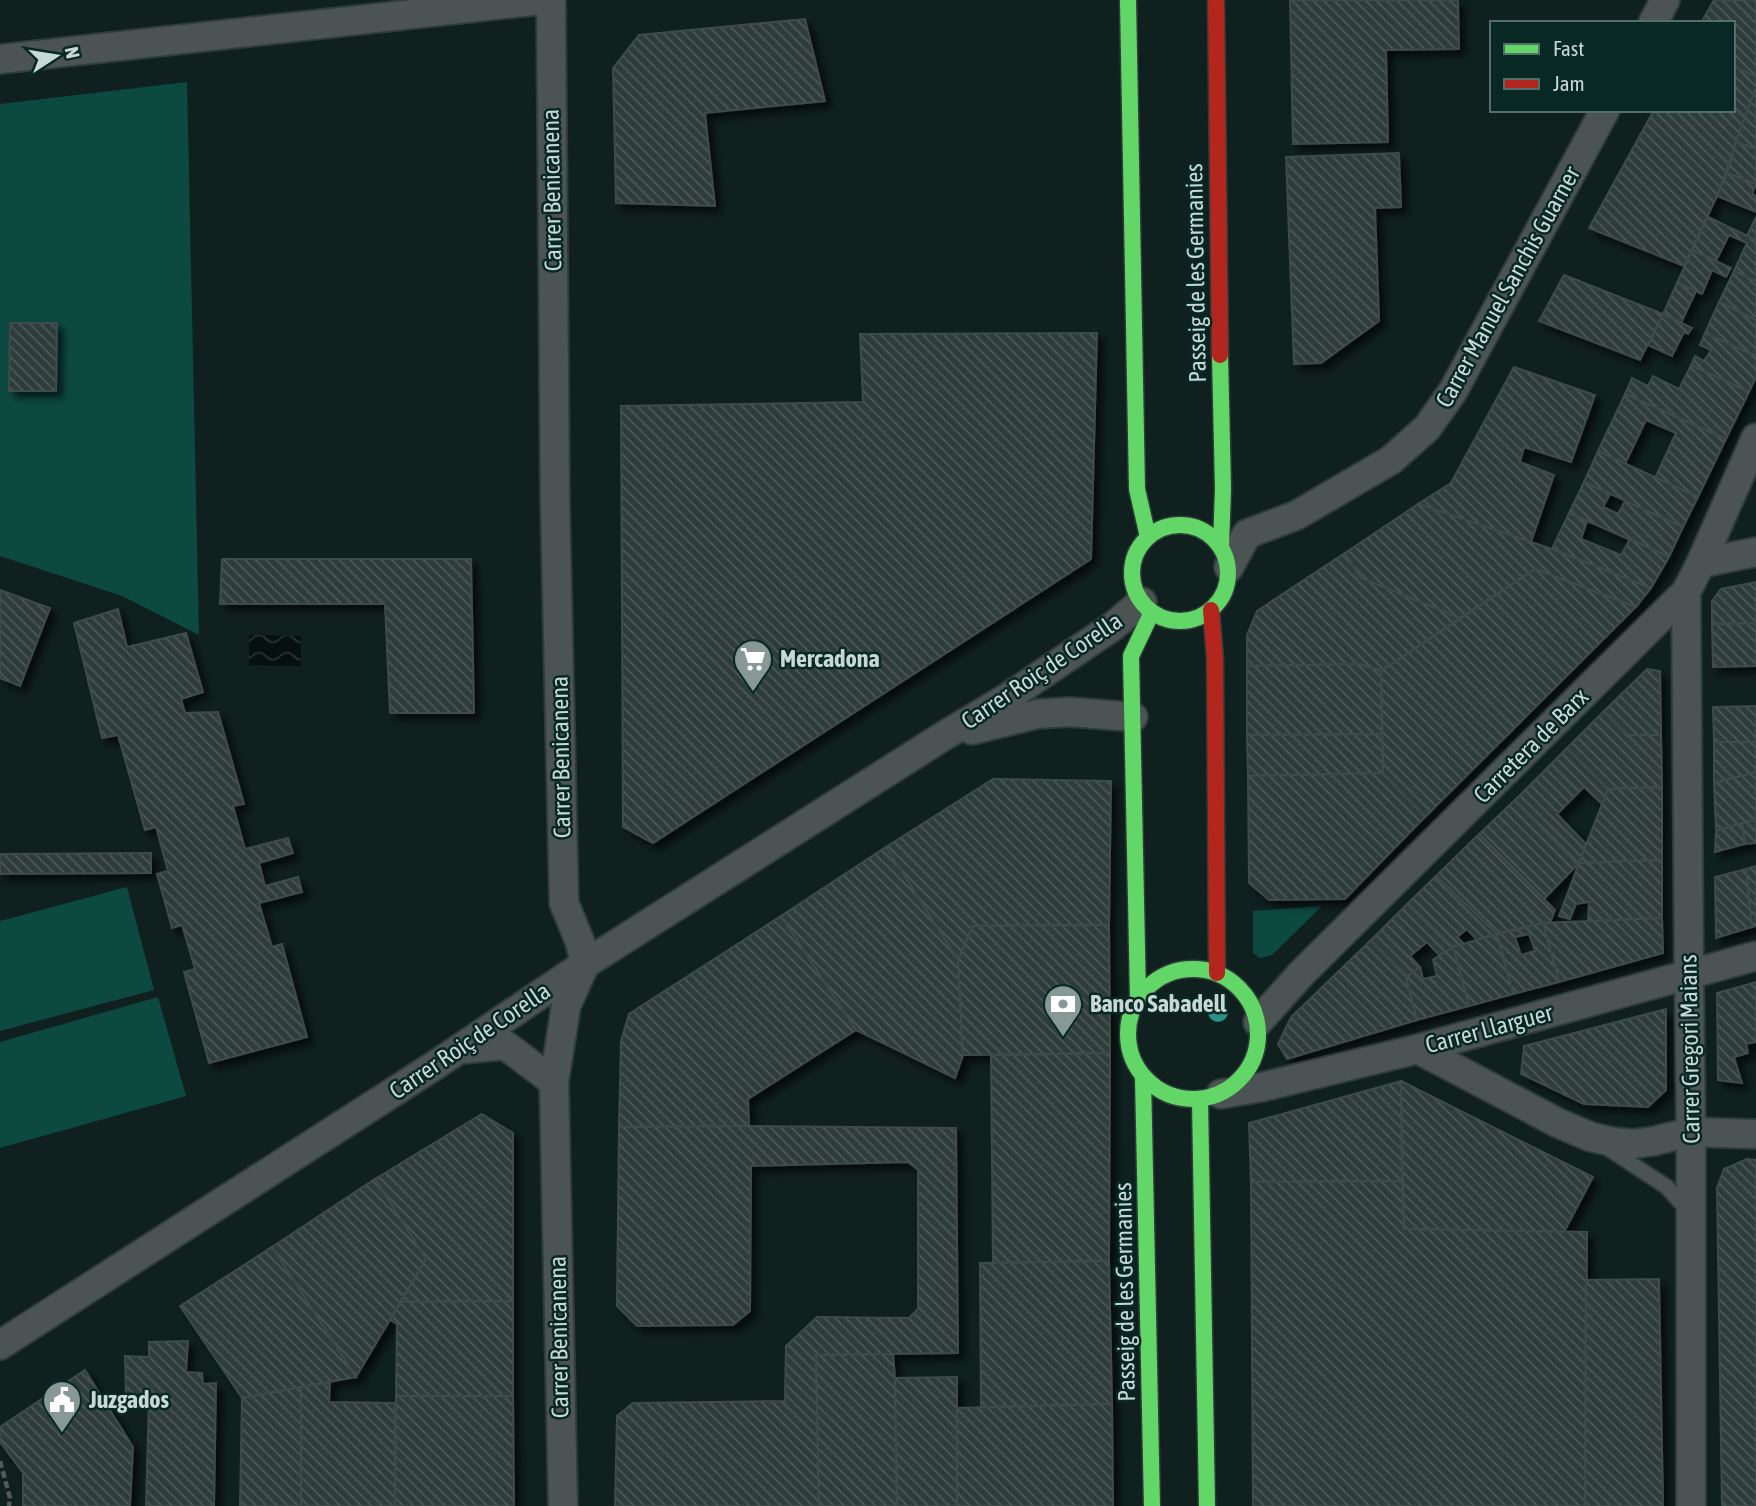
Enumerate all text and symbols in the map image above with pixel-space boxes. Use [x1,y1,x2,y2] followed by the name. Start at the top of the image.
[21,21,91,91] north arrow
[1490,21,1735,112] legend
[1553,36,1584,60] text: Fast
[61,45,85,60] text: N
[1553,71,1585,95] text: Jam
[537,109,566,271] street label: Carrer Benicanena
[1430,161,1586,412] street label: Carrer Manuel Sanchis Guarner
[1180,163,1211,383] street label: Passeig de les Germanies
[956,607,1127,734] street label: Carrer Roiç de Corella
[732,638,774,693] supermarket icon: Mercadona
[780,645,880,672] place label: Mercadona
[546,676,575,838] street label: Carrer Benicanena
[1468,683,1594,808] street label: Carretera de Barx
[1674,954,1705,1144] street label: Carrer Gregori Maians
[384,977,555,1104] street label: Carrer Roiç de Corella
[1042,983,1084,1038] bank icon: Banco Sabadell
[1090,990,1227,1017] place label: Banco Sabadell
[1422,998,1556,1058] street label: Carrer Llarguer
[1109,1182,1140,1402] street label: Passeig de les Germanies
[544,1256,573,1418] street label: Carrer Benicanena
[41,1379,83,1434] public building icon: Juzgados
[88,1386,170,1413] place label: Juzgados

